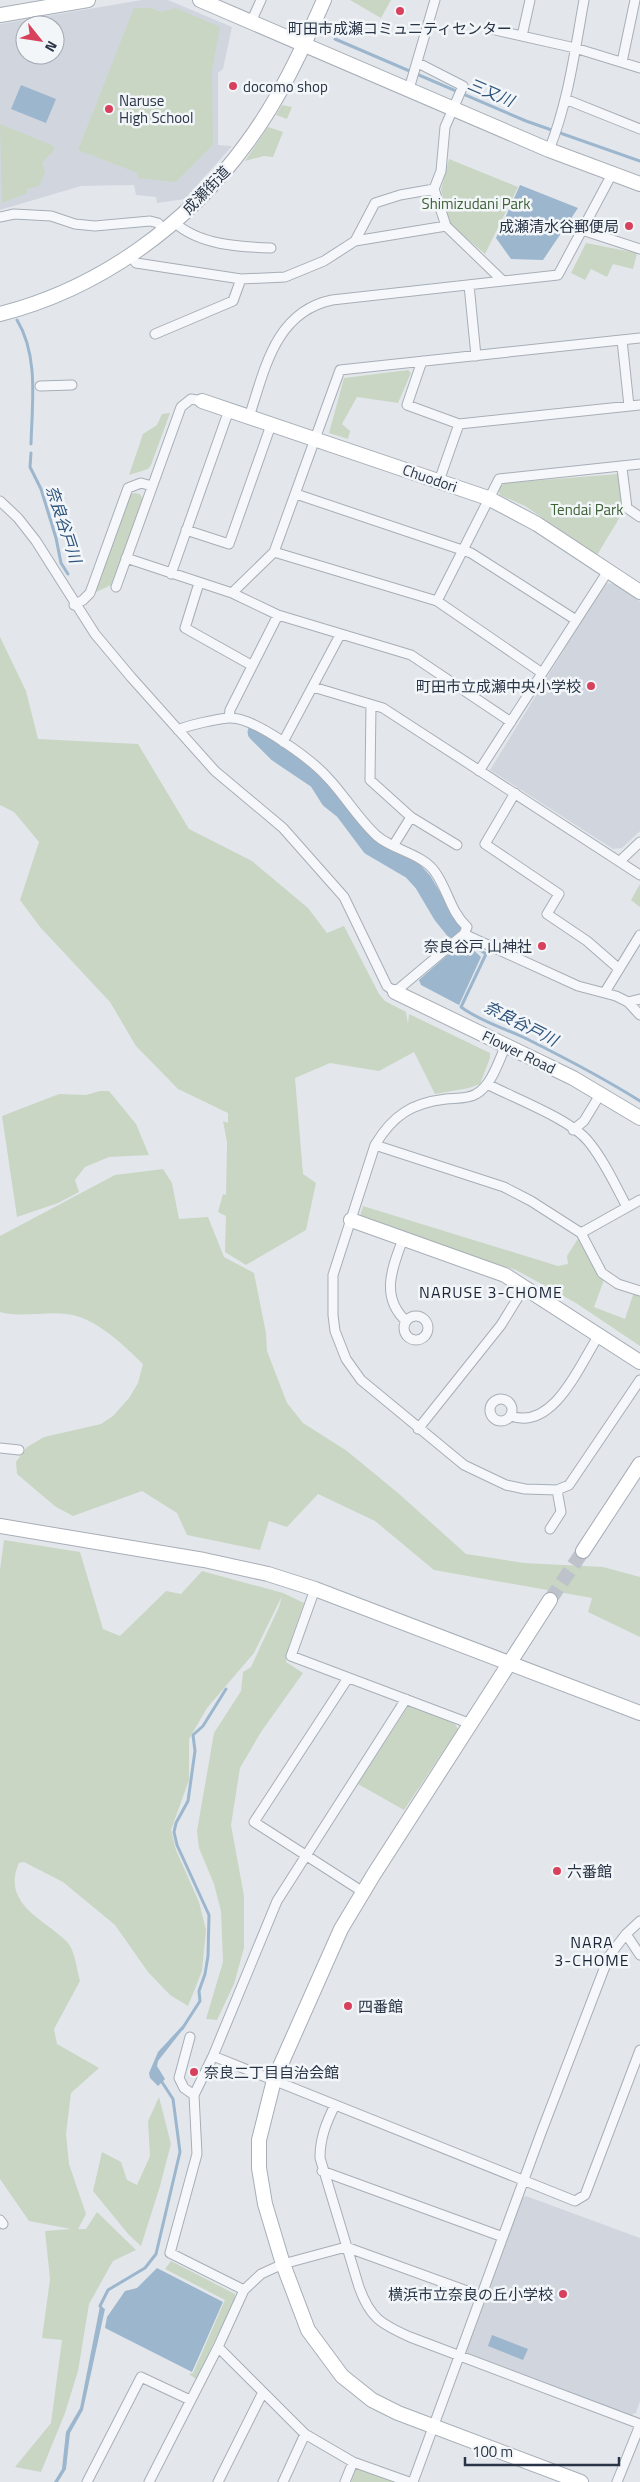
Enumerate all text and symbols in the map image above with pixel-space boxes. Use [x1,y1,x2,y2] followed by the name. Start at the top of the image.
[394,5,406,17] marker: 町田市成瀬コミュニティセンター
[15,15,65,65] north arrow
[288,17,512,40] place label: 町田市成瀬コミュニティセンター
[40,37,63,56] text: N
[464,72,520,113] water label: 三又川
[243,75,328,98] place label: docomo shop
[227,80,239,92] marker: docomo shop
[119,89,194,129] place label: Naruse High School
[103,103,115,115] marker: Naruse High School
[177,160,235,220] street label: 成瀬街道
[422,192,530,215] park label: Shimizudani Park
[499,215,619,238] place label: 成瀬清水谷郵便局
[623,220,635,232] marker: 成瀬清水谷郵便局
[400,458,460,498] street label: Chuodori
[40,482,88,568] water label: 奈良谷戸川
[551,498,623,521] park label: Tendai Park
[416,675,581,698] place label: 町田市立成瀬中央小学校
[585,680,597,692] marker: 町田市立成瀬中央小学校
[424,935,532,958] place label: 奈良谷戸 山神社
[536,940,548,952] marker: 奈良谷戸 山神社
[480,994,564,1053] water label: 奈良谷戸川
[478,1024,560,1080] street label: Flower Road
[419,1280,563,1304] district label: NARUSE 3-CHOME
[567,1860,612,1883] place label: 六番館
[551,1865,563,1877] marker: 六番館
[554,1930,630,1972] district label: NARA 3-CHOME
[358,1995,403,2018] place label: 四番館
[342,2000,354,2012] marker: 四番館
[204,2061,339,2084] place label: 奈良二丁目自治会館
[188,2066,200,2078] marker: 奈良二丁目自治会館
[388,2283,553,2306] place label: 横浜市立奈良の丘小学校
[557,2288,569,2300] marker: 横浜市立奈良の丘小学校
[465,2434,619,2466] scale bar
[472,2440,513,2463] text: 100 m

